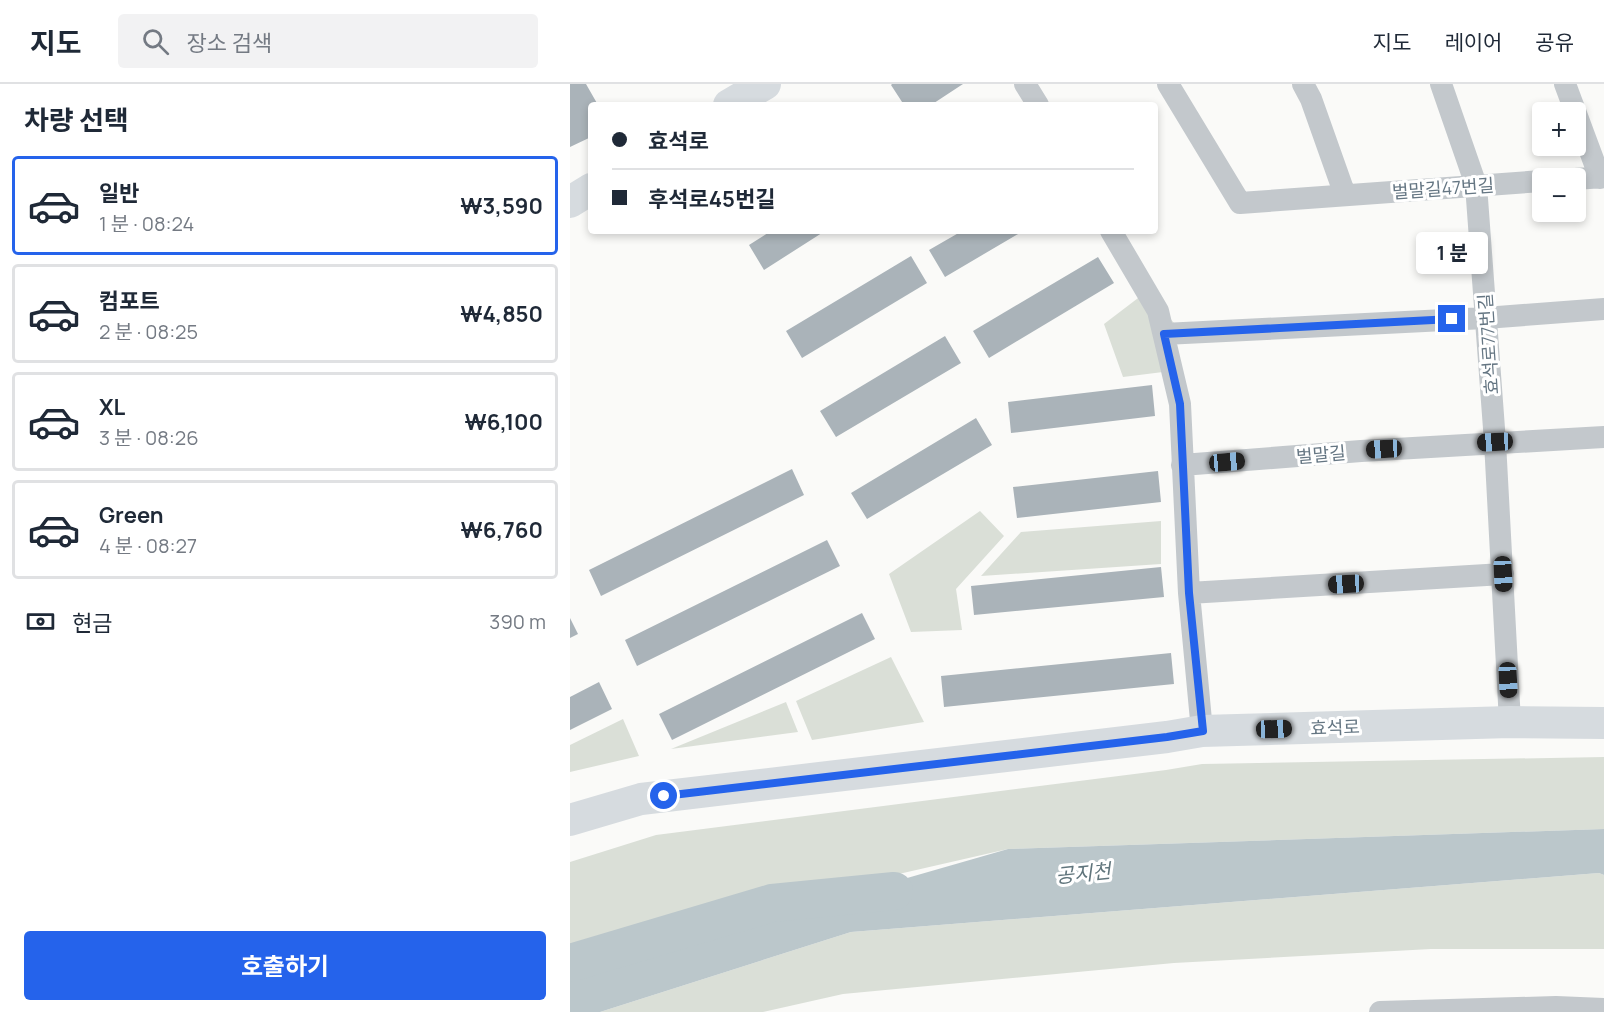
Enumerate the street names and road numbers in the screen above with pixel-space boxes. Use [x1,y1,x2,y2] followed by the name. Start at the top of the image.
[1391,172,1495,204] street label: 벌말길47번길
[1472,293,1504,395] street label: 효석로77번길
[1295,440,1347,468] street label: 벌말길
[1310,714,1360,740] street label: 효석로

